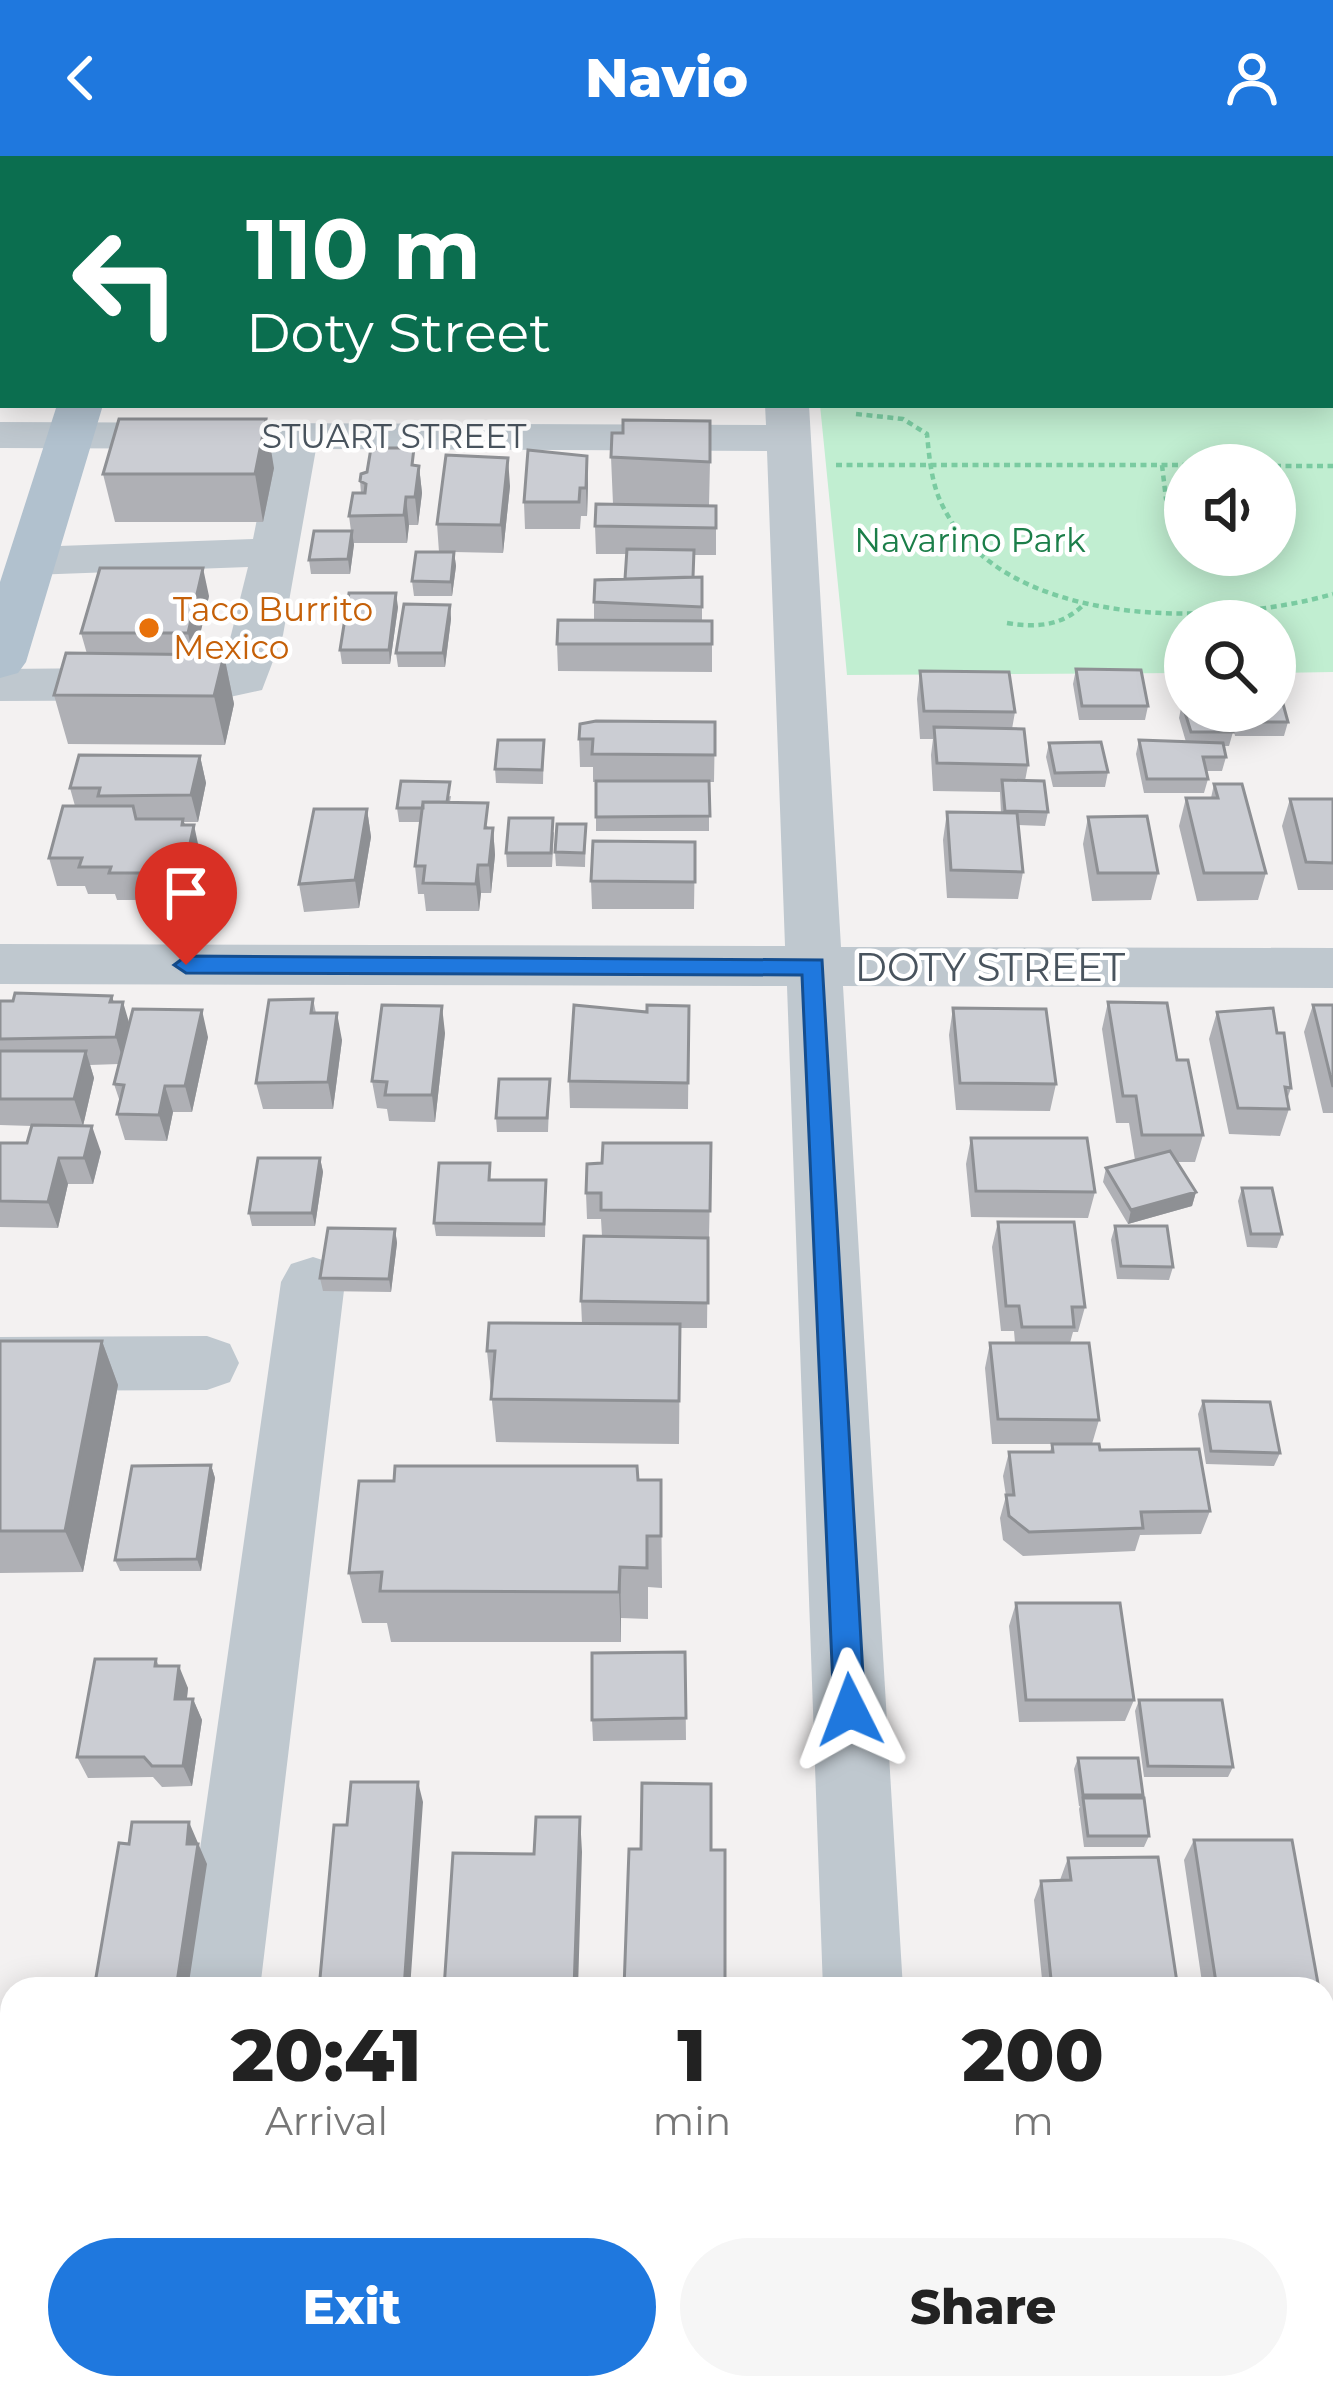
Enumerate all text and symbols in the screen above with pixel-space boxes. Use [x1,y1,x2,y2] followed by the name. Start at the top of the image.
[48,45,114,111] icon: back
[585,45,748,111] text: Navio
[1219,45,1285,111] icon: person
[246,198,481,300] text: 110 m
[48,204,204,360] icon: left
[246,300,551,366] text: Doty Street
[262,416,526,456] street label: STUART STREET
[1164,444,1296,732] map controls
[1164,444,1296,576] button: sound
[854,520,1086,560] park label: Navarino Park
[173,589,373,667] place label: Taco Burrito Mexico
[1164,600,1296,732] button: search
[136,615,162,641] marker: Taco Burrito Mexico
[135,842,237,965] pin
[153,860,219,926] icon: arrive
[855,943,1126,991] street label: DOTY STREET
[787,1647,913,1773] position arrow
[231,2011,422,2099] text: 20:41
[677,2011,706,2099] text: 1
[962,2011,1104,2099] text: 200
[265,2097,388,2145] text: Arrival
[653,2097,731,2145] text: min
[1012,2097,1054,2145] text: m
[48,2238,656,2376] button: Exit
[680,2238,1287,2376] button: Share

